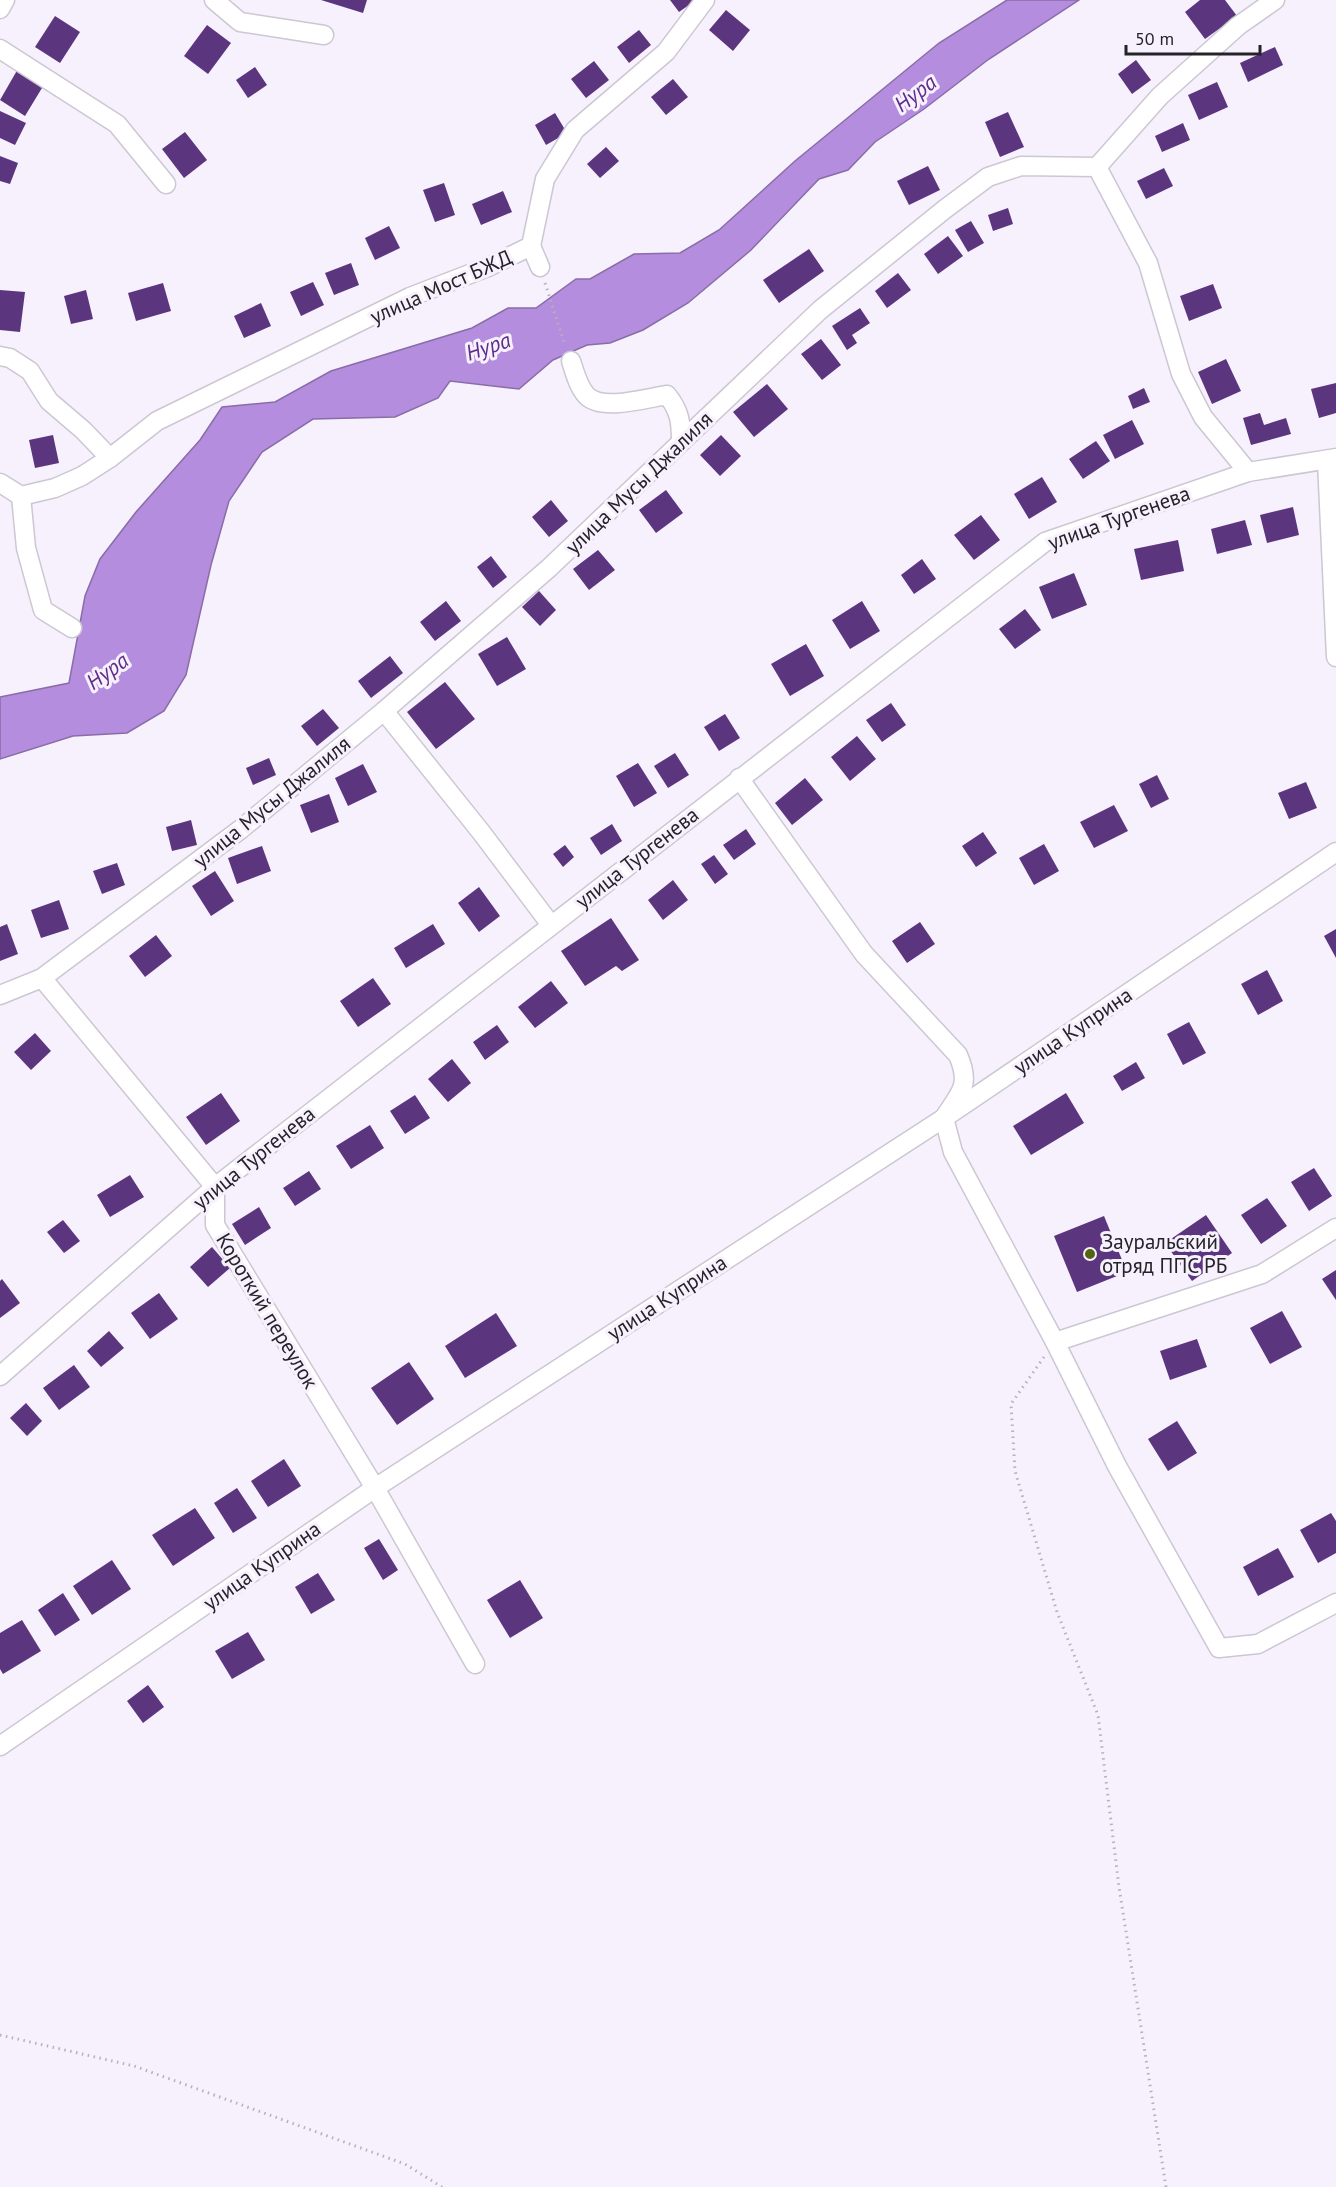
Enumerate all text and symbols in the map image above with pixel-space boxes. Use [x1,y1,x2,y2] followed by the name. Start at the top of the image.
[1126,18,1260,56] scale bar
[1135,27,1174,50] text: 50 m
[888,68,942,118] water label: Нура
[366,243,516,330] street label: улица Мост БЖД
[462,325,514,367] water label: Нура
[559,405,718,560] street label: улица Мусы Джалиля
[1044,479,1194,556] street label: улица Тургенева
[80,646,134,696] water label: Нура
[188,730,356,873] street label: улица Мусы Джалиля
[569,801,704,914] street label: улица Тургенева
[1008,981,1137,1080] street label: улица Куприна
[187,1100,320,1215] street label: улица Тургенева
[210,1228,325,1393] street label: Короткий переулок
[1102,1228,1227,1279] place label: Зауральский отряд ППС РБ
[1083,1247,1097,1261] marker: Зауральский отряд ППС РБ
[602,1249,732,1346] street label: улица Куприна
[198,1515,326,1616] street label: улица Куприна

